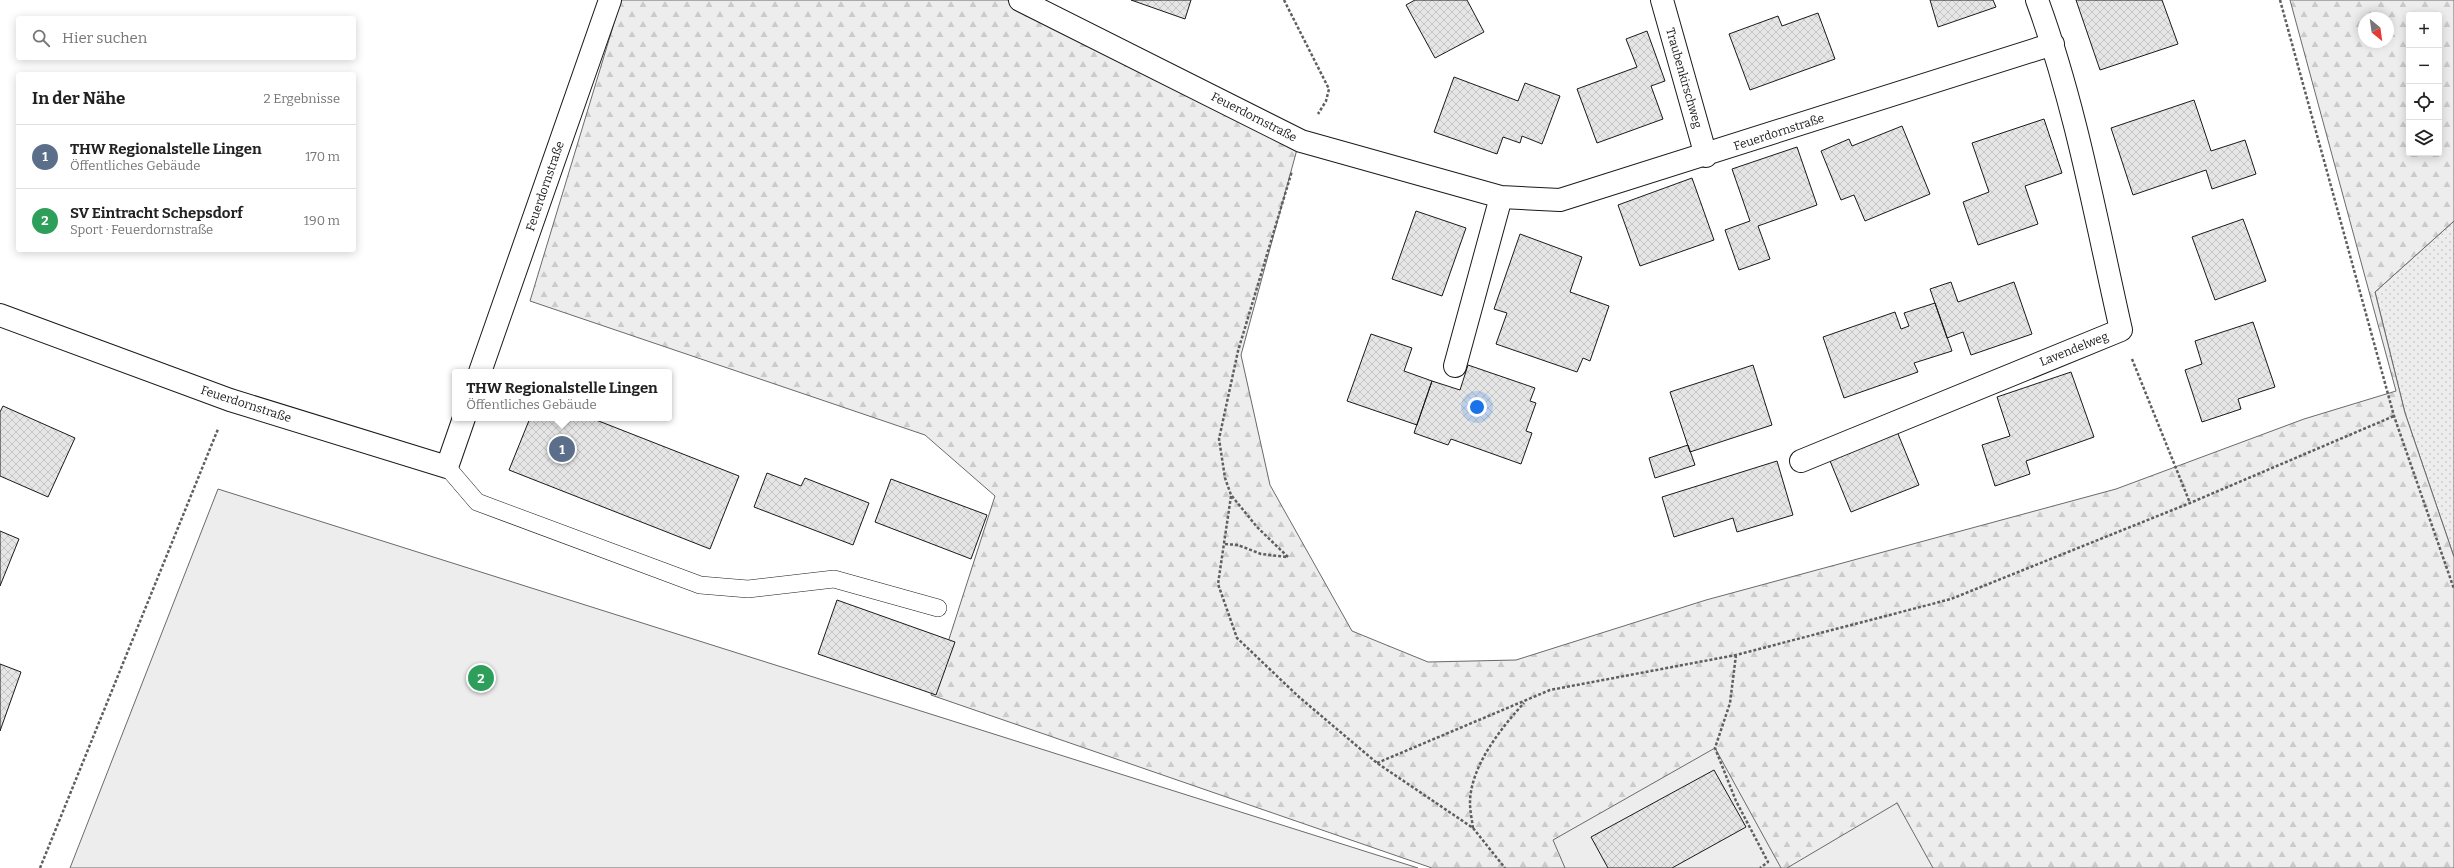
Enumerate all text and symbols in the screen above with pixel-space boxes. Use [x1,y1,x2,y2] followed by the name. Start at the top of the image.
[2358,12,2394,48] north arrow
[2406,12,2442,156] map controls
[2406,12,2442,48] button: +
[16,16,356,60] search box
[1663,26,1705,130] street label: Traubenkirschweg
[30,27,52,49] icon: search
[62,29,147,47] text: Hier suchen
[2406,48,2442,84] button: −
[2406,84,2442,120] button: locate
[32,88,125,109] text: In der Nähe
[1209,89,1299,145] street label: Feuerdornstraße
[264,91,340,106] text: 2 Ergebnisse
[1732,111,1826,153] street label: Feuerdornstraße
[2406,120,2442,156] button: layers
[523,139,567,233] street label: Feuerdornstraße
[70,140,262,158] text: THW Regionalstelle Lingen
[42,149,48,164] text: 1
[305,149,340,164] text: 170 m
[70,158,200,173] text: Öffentliches Gebäude
[70,204,243,222] text: SV Eintracht Schepsdorf
[41,213,49,228] text: 2
[304,213,340,228] text: 190 m
[70,222,213,237] text: Sport · Feuerdornstraße
[2038,329,2111,369] street label: Lavendelweg
[452,369,672,421] popup
[466,379,658,397] text: THW Regionalstelle Lingen
[199,383,293,425] street label: Feuerdornstraße
[466,397,597,412] text: Öffentliches Gebäude
[1467,397,1487,417] your location
[549,434,575,464] pin: 1
[468,663,494,693] pin: 2

